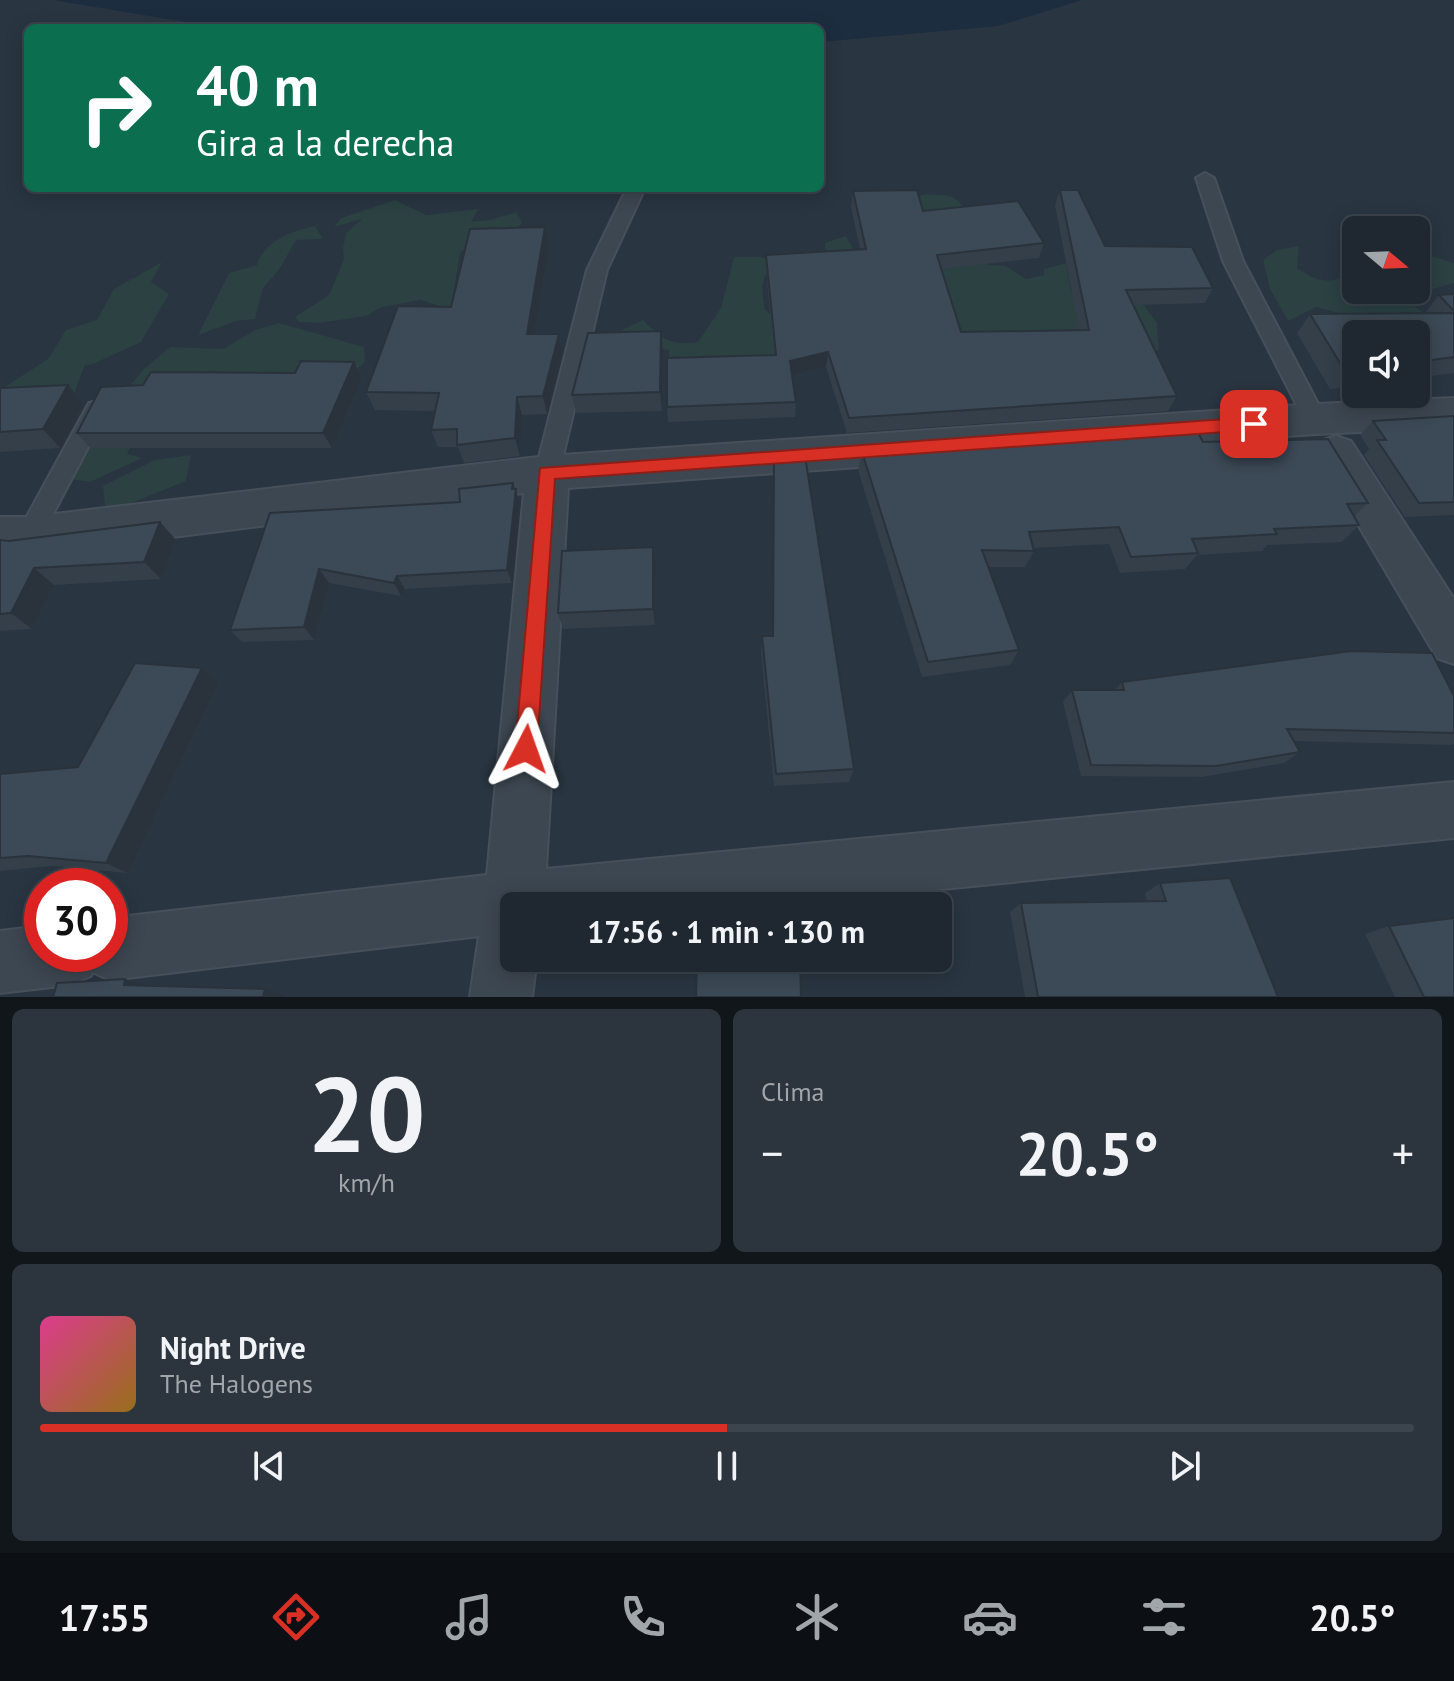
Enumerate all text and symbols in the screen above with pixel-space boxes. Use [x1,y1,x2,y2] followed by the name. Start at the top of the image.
[196,49,319,121] text: 40 m
[64,56,168,160] icon: right
[196,119,454,166] text: Gira a la derecha
[1342,216,1430,304] north arrow
[1342,216,1430,408] map controls
[1342,320,1430,408] button: sound
[1220,390,1288,458] pin
[1232,402,1276,446] icon: arrive
[484,707,568,791] position arrow
[24,868,128,972] speed limit sign: 30
[587,912,865,951] text: 17:56 · 1 min · 130 m
[308,1046,425,1181] text: 20
[761,1075,824,1108] text: Clima
[1016,1114,1159,1192] text: 20.5°
[761,1124,783,1181] text: −
[1392,1124,1414,1181] text: +
[338,1166,395,1199] text: km/h
[160,1328,306,1367] text: Night Drive
[160,1367,313,1400] text: The Halogens
[247,1444,291,1488] icon: previous
[705,1444,749,1488] icon: pause
[1163,1444,1207,1488] icon: next
[268,1589,324,1645] icon: directions
[441,1589,497,1645] icon: music
[615,1589,671,1645] icon: phone
[789,1589,845,1645] icon: climate
[962,1589,1018,1645] icon: car
[1136,1589,1192,1645] icon: filters
[59,1594,150,1641] text: 17:55
[1309,1594,1395,1641] text: 20.5°

